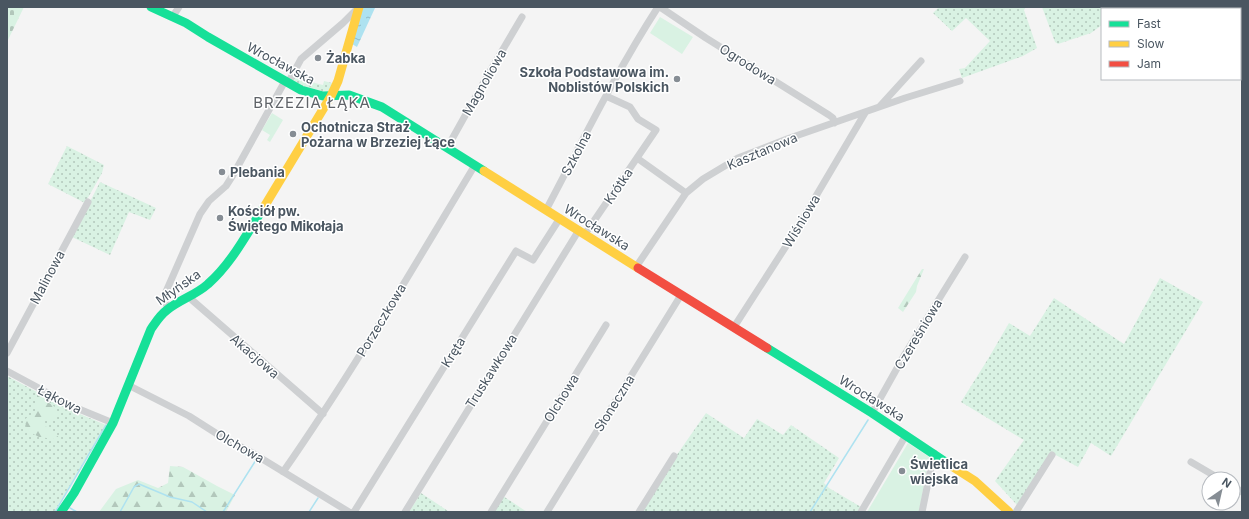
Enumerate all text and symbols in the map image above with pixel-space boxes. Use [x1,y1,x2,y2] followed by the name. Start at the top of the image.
[1101,8,1241,80] legend
[1137,16,1161,31] text: Fast
[1137,36,1165,51] text: Slow
[244,38,318,88] street label: Wrocławska
[717,40,779,88] street label: Ogrodowa
[458,46,510,118] street label: Magnoliowa
[326,50,365,66] place label: Żabka
[313,53,323,63] marker: Żabka
[1137,56,1161,71] text: Jam
[519,64,669,95] place label: Szkoła Podstawowa im. Noblistów Polskich
[672,74,682,84] marker: Szkoła Podstawowa im. Noblistów Polskich
[253,93,371,112] district label: BRZEZIA ŁĄKA
[301,119,455,150] place label: Ochotnicza Straż Pożarna w Brzeziej Łące
[558,128,594,178] street label: Szkolna
[288,129,298,139] marker: Ochotnicza Straż Pożarna w Brzeziej Łące
[724,129,800,173] street label: Kasztanowa
[230,164,285,180] place label: Plebania
[600,165,636,207] street label: Krótka
[217,167,227,177] marker: Plebania
[779,192,823,250] street label: Wiśniowa
[561,200,633,254] street label: Wrocławska
[228,203,343,234] place label: Kościół pw. Świętego Mikołaja
[215,213,225,223] marker: Kościół pw. Świętego Mikołaja
[26,247,68,307] street label: Malinowa
[152,266,204,308] street label: Młyńska
[353,281,409,359] street label: Porzeczkowa
[891,296,945,372] street label: Czereśniowa
[227,330,283,382] street label: Akacjowa
[462,331,520,411] street label: Truskawkowa
[438,334,468,370] street label: Kręta
[540,371,582,425] street label: Olchowa
[836,371,908,425] street label: Wrocławska
[590,372,638,434] street label: Słoneczna
[35,381,85,417] street label: Łąkowa
[213,426,267,466] street label: Olchowa
[910,456,968,487] place label: Świetlica wiejska
[897,466,907,476] marker: Świetlica wiejska
[1201,471,1241,511] north arrow
[1219,475,1234,491] text: N

